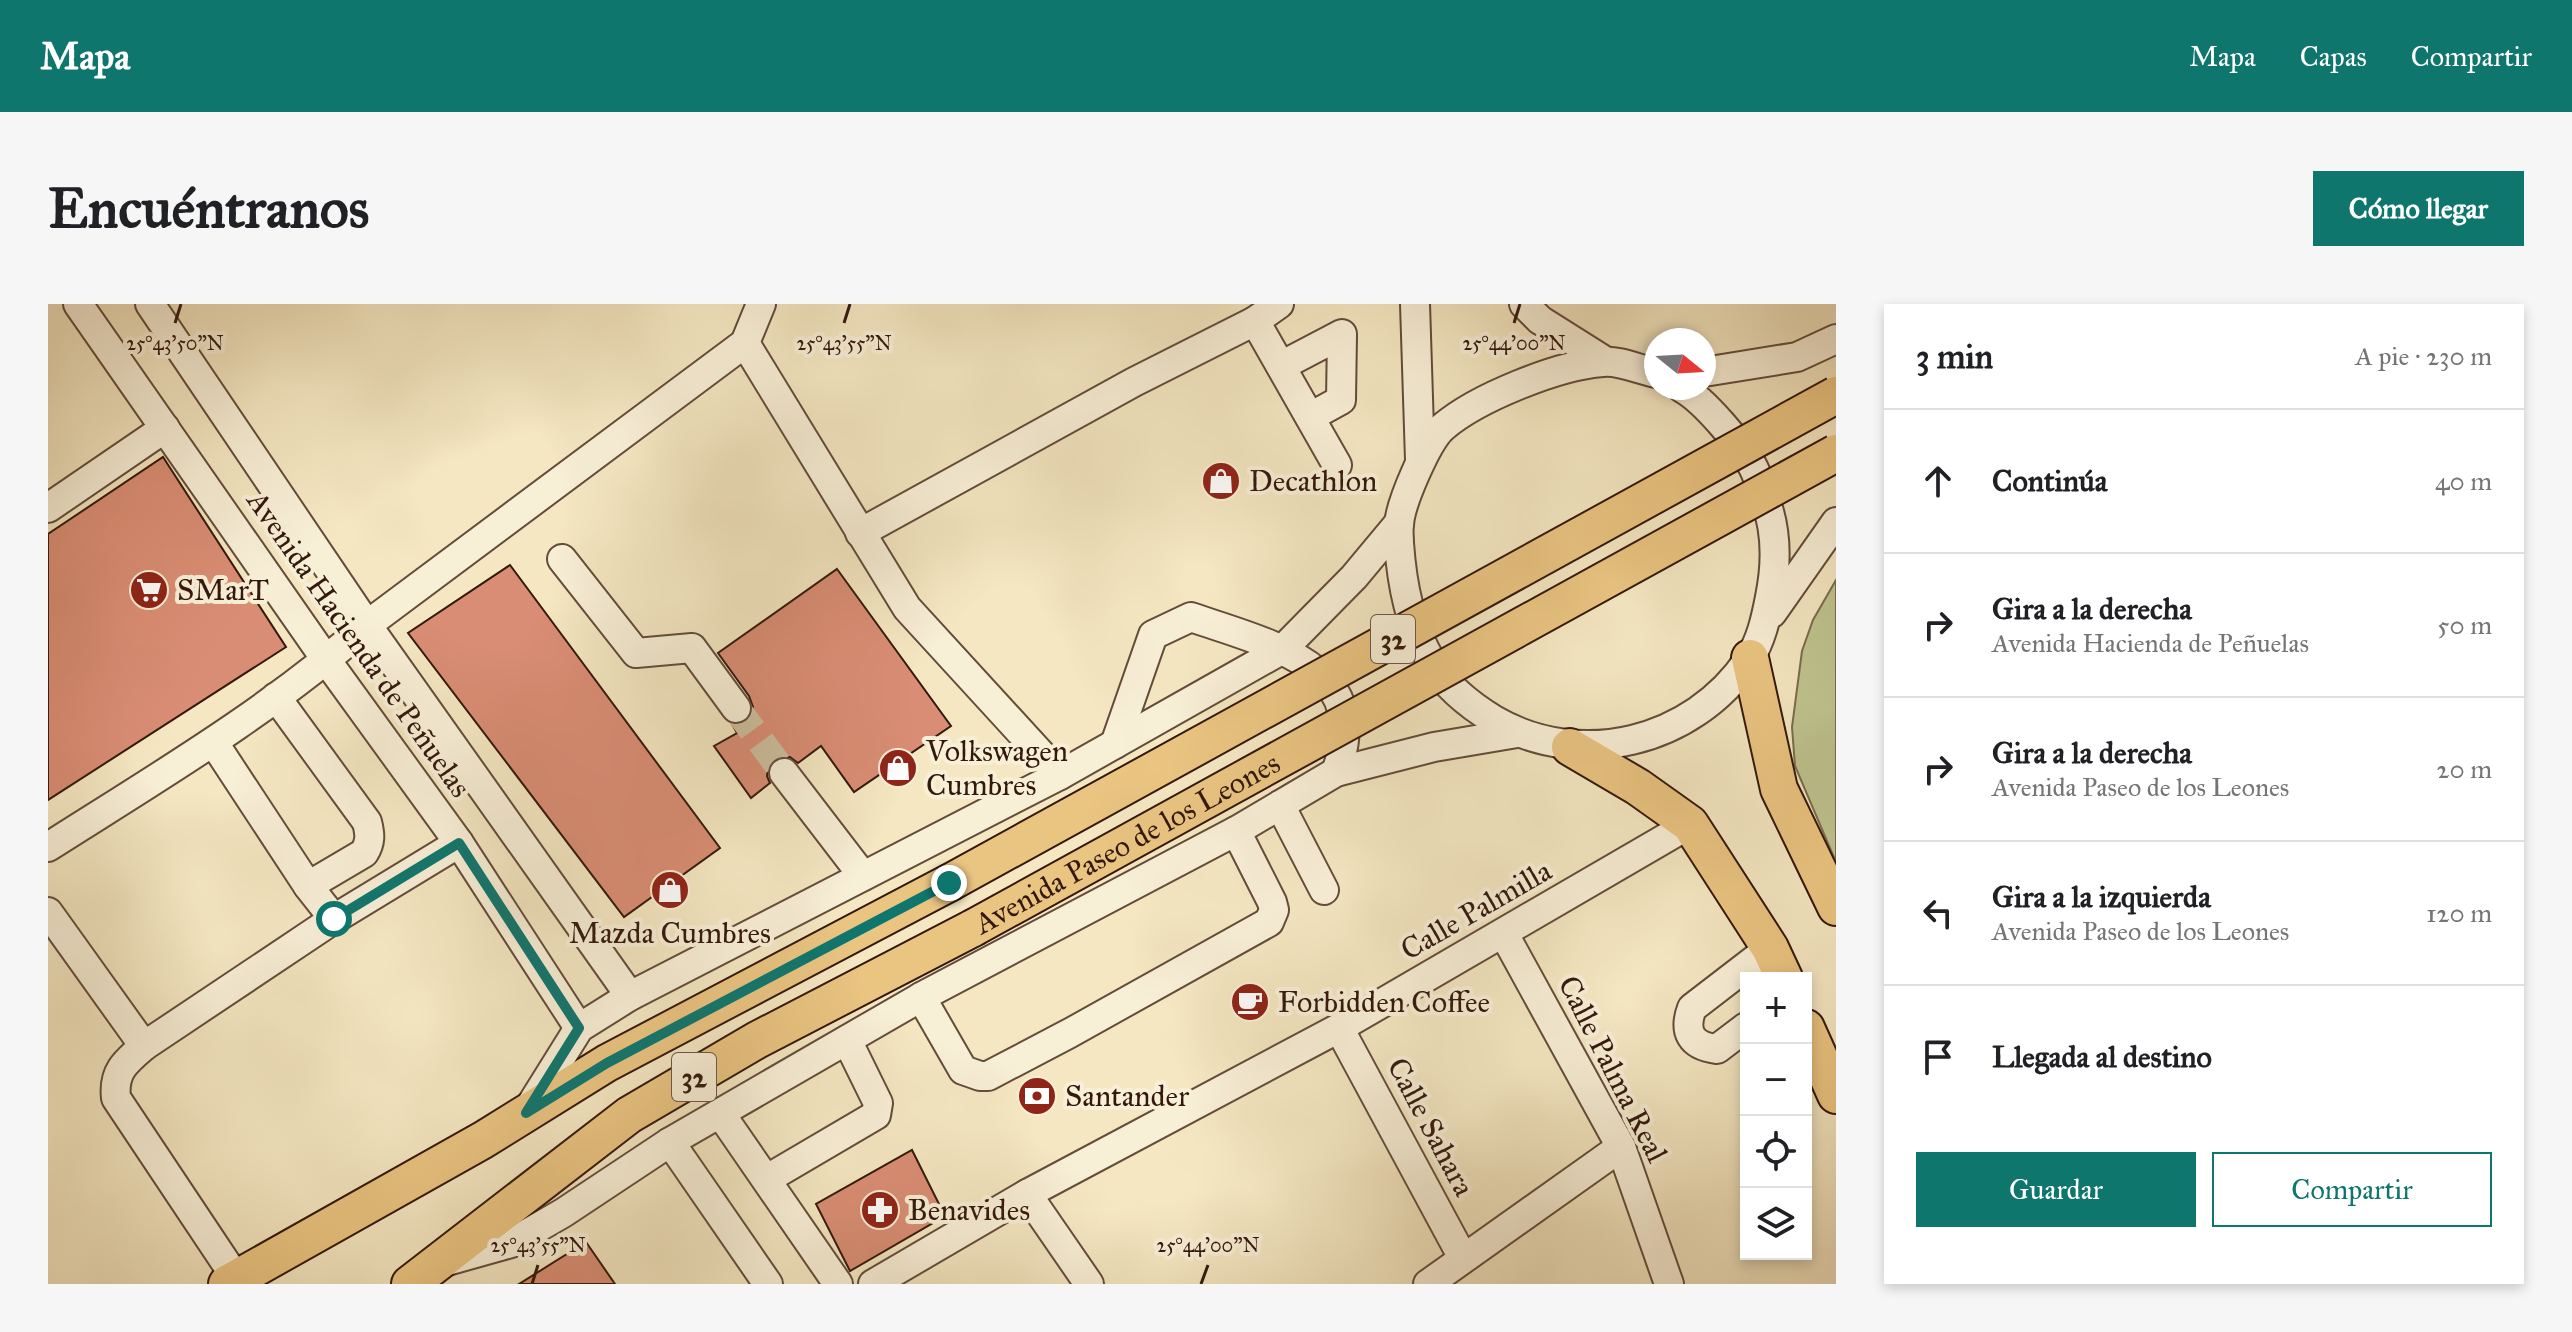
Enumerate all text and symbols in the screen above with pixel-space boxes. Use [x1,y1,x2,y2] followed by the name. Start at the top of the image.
[40,33,130,79] text: Mapa
[2189,39,2256,74] text: Mapa
[2300,39,2367,74] text: Capas
[2411,39,2532,74] text: Compartir
[2313,171,2524,246] button: Cómo llegar
[48,174,369,242] text: Encuéntranos
[1644,328,1716,400] north arrow
[126,331,224,355] text: 25°43'50"N
[796,331,892,355] text: 25°43'55"N
[1462,331,1566,355] text: 25°44'00"N
[1916,336,1993,377] text: 3 min
[2355,340,2492,372] text: A pie · 230 m
[1916,459,1960,503] icon: ahead
[1200,460,1242,502] shop icon: Decathlon
[1249,463,1377,499] place label: Decathlon
[1992,463,2108,499] text: Continúa
[2435,465,2492,497] text: 40 m
[238,482,479,804] street label: Avenida Hacienda de Peñuelas
[128,569,170,611] supermarket icon: SMarT
[177,572,269,608] place label: SMarT
[1992,591,2192,627] text: Gira a la derecha
[1916,603,1960,647] icon: right
[2437,609,2492,641] text: 50 m
[1371,615,1415,663] road number: 32
[1992,627,2309,659] text: Avenida Hacienda de Peñuelas
[925,733,1068,803] place label: Volkswagen Cumbres
[1992,735,2192,771] text: Gira a la derecha
[966,745,1286,943] street label: Avenida Paseo de los Leones
[877,747,919,789] shop icon: Volkswagen Cumbres
[1916,747,1960,791] icon: right
[2437,753,2492,785] text: 20 m
[1992,771,2289,803] text: Avenida Paseo de los Leones
[1394,852,1558,968] street label: Calle Palmilla
[931,865,967,901] route end
[649,869,691,911] shop icon: Mazda Cumbres
[1992,879,2211,915] text: Gira a la izquierda
[1916,891,1960,935] icon: left
[2426,897,2492,929] text: 120 m
[316,901,352,937] route start
[569,915,771,951] place label: Mazda Cumbres
[1992,915,2289,947] text: Avenida Paseo de los Leones
[1551,970,1676,1169] street label: Calle Palma Real
[1740,972,1812,1260] map controls
[1740,972,1812,1044] button: +
[1229,981,1271,1023] cafe icon: Forbidden Coffee
[1278,984,1490,1020] place label: Forbidden Coffee
[1916,1035,1960,1079] icon: arrive
[1992,1039,2212,1075] text: Llegada al destino
[1740,1044,1812,1116] button: −
[1380,1052,1483,1203] street label: Calle Sahara
[672,1053,716,1101] road number: 32
[1016,1075,1058,1117] bank icon: Santander
[1065,1078,1190,1114] place label: Santander
[1740,1116,1812,1188] button: locate
[1916,1152,2196,1227] button: Guardar
[2212,1152,2492,1227] button: Compartir
[1740,1188,1812,1260] button: layers
[859,1189,901,1231] pharmacy icon: Benavides
[908,1192,1030,1228] place label: Benavides
[490,1233,586,1257] text: 25°43'55"N
[1156,1233,1260,1257] text: 25°44'00"N

